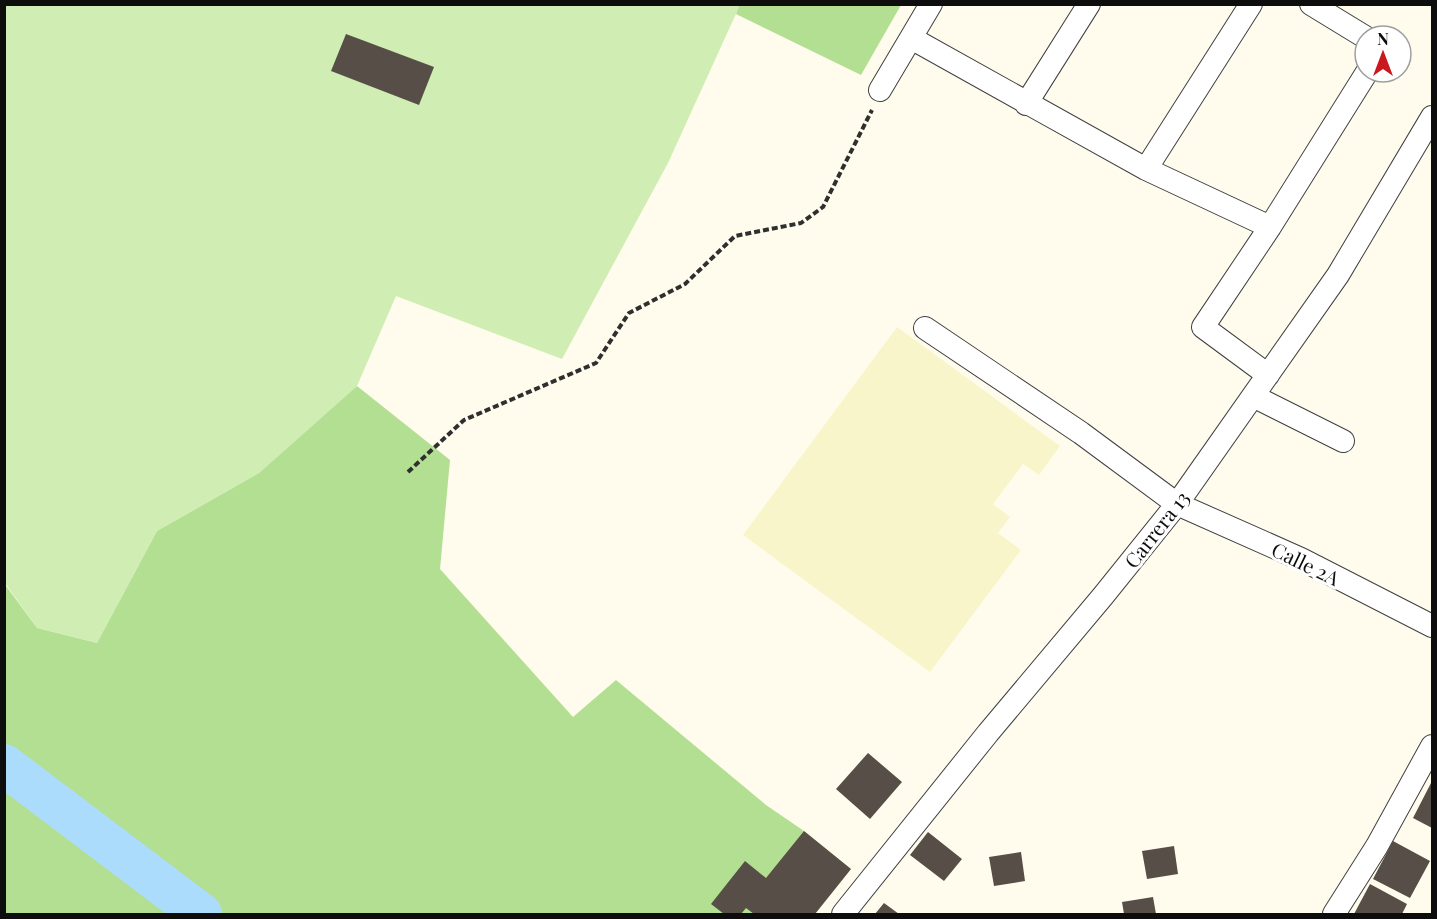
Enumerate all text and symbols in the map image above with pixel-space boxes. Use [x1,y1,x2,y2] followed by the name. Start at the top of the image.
[1353,24,1413,84] north arrow
[1377,28,1389,49] text: N
[1117,485,1195,573] street label: Carrera 13
[1268,535,1345,591] street label: Calle 2A

